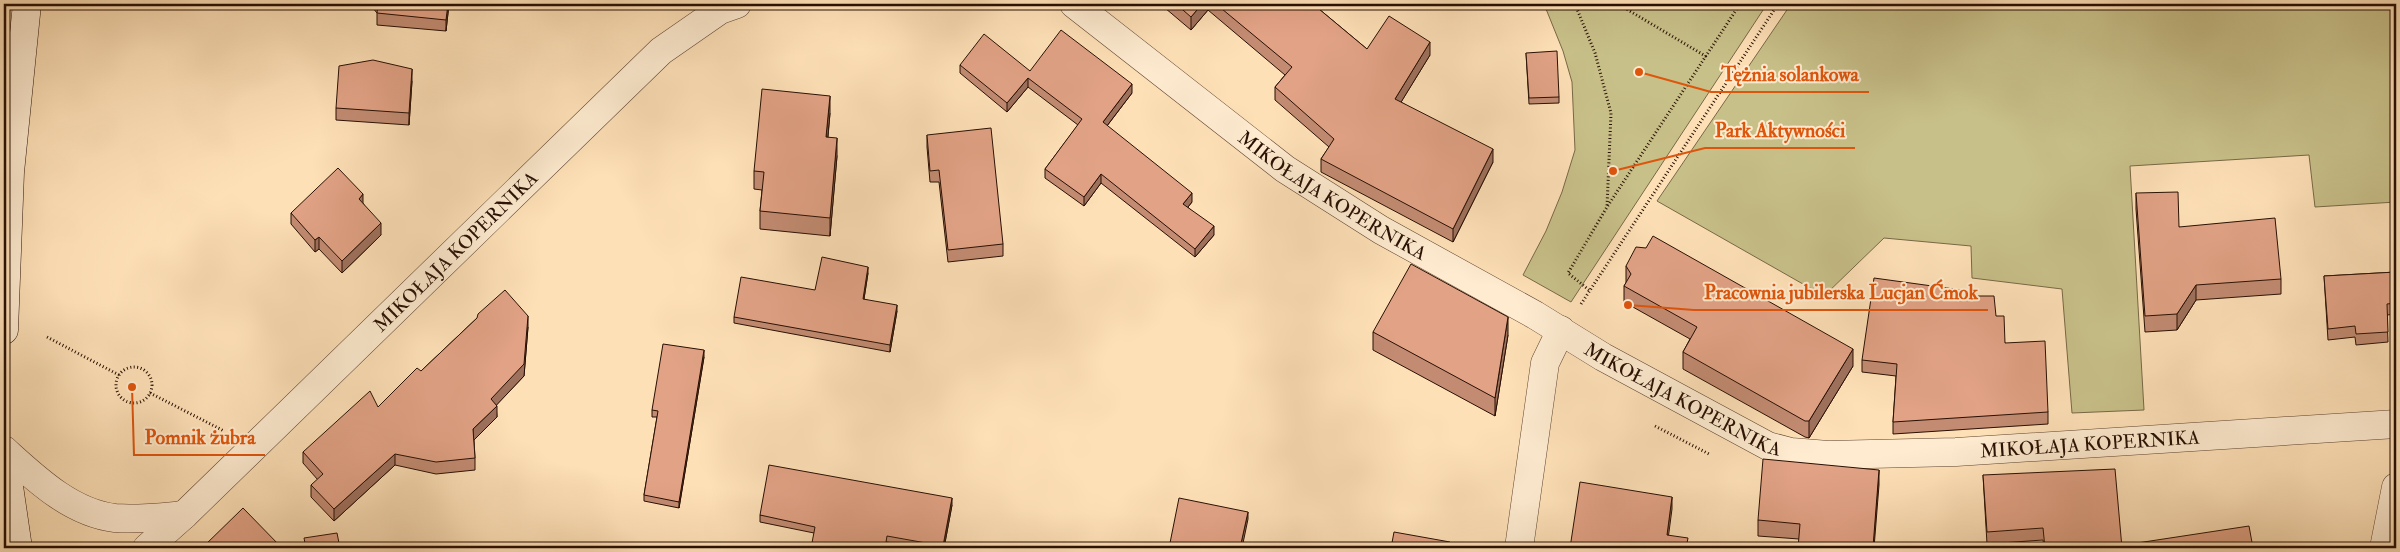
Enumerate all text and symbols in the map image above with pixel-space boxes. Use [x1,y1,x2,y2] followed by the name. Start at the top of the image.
[1711,57,1869,92] callout: Tężnia solankowa
[1720,62,1860,87] text: Tężnia solankowa
[1705,113,1855,148] callout: Park Aktywności
[1715,118,1846,144] text: Park Aktywności
[1233,126,1430,266] street label: MIKOŁAJA KOPERNIKA
[369,167,543,337] street label: MIKOŁAJA KOPERNIKA
[1694,275,1988,310] callout: Pracownia jubilerska Lucjan Ćmok
[1704,279,1978,305] text: Pracownia jubilerska Lucjan Ćmok
[1580,337,1784,462] street label: MIKOŁAJA KOPERNIKA
[134,420,265,455] callout: Pomnik żubra
[144,425,256,450] text: Pomnik żubra
[1979,426,2201,463] street label: MIKOŁAJA KOPERNIKA

